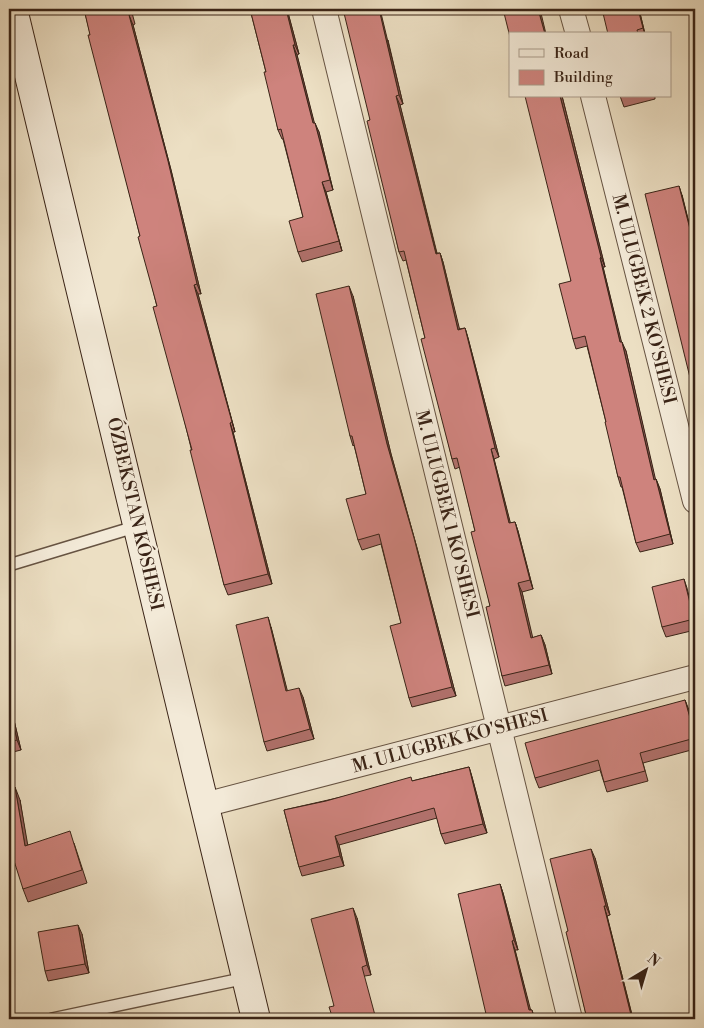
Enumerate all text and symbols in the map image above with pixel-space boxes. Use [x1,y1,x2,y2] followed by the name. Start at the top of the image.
[509,32,672,98] legend
[554,44,589,63] text: Road
[553,68,613,87] text: Building
[607,192,681,407] street label: M. ULUGBEK 2 KO'SHESI
[410,408,484,620] street label: M. ULUGBEK 1 KO'SHESI
[102,415,168,613] street label: ÓZBEKSTAN KÓSHESI
[350,704,551,778] street label: M. ULUGBEK KO'SHESI
[622,946,672,996] north arrow
[643,950,663,971] text: N

